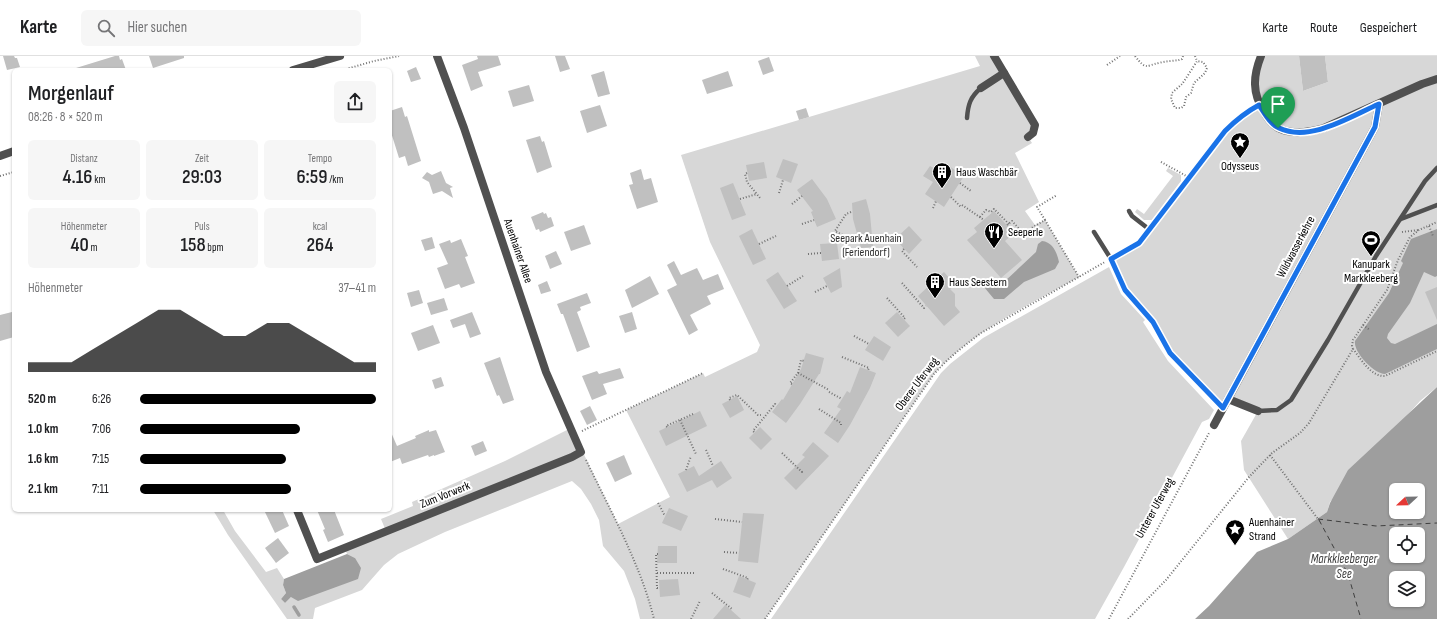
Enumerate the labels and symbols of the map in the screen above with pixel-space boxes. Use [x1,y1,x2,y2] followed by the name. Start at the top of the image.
[1261,87,1295,128] pin
[1229,131,1251,159] place icon: Odysseus
[1221,159,1259,174] place label: Odysseus
[931,161,953,189] building icon: Haus Waschbär
[956,165,1018,180] place label: Haus Waschbär
[1273,213,1319,280] street label: Wildwasserkehre
[500,216,536,285] street label: Auenhainer Allee
[983,221,1005,249] restaurant icon: Seeperle
[1008,225,1043,240] place label: Seeperle
[1360,229,1382,257] sports icon: Kanupark Markkleeberg
[830,231,902,260] park label: Seepark Auenhain (Feriendorf)
[1344,257,1398,286] place label: Kanupark Markkleeberg
[924,271,946,299] building icon: Haus Seestern
[949,275,1007,290] place label: Haus Seestern
[892,354,942,414] street label: Oberer Uferweg
[1132,475,1178,541] street label: Unterer Uferweg
[418,478,473,512] street label: Zum Vorwerk
[1389,483,1425,519] north arrow
[1248,515,1295,544] place label: Auenhainer Strand
[1224,518,1246,546] place icon: Auenhainer Strand
[1311,551,1379,582] water label: Markkleeberger See

